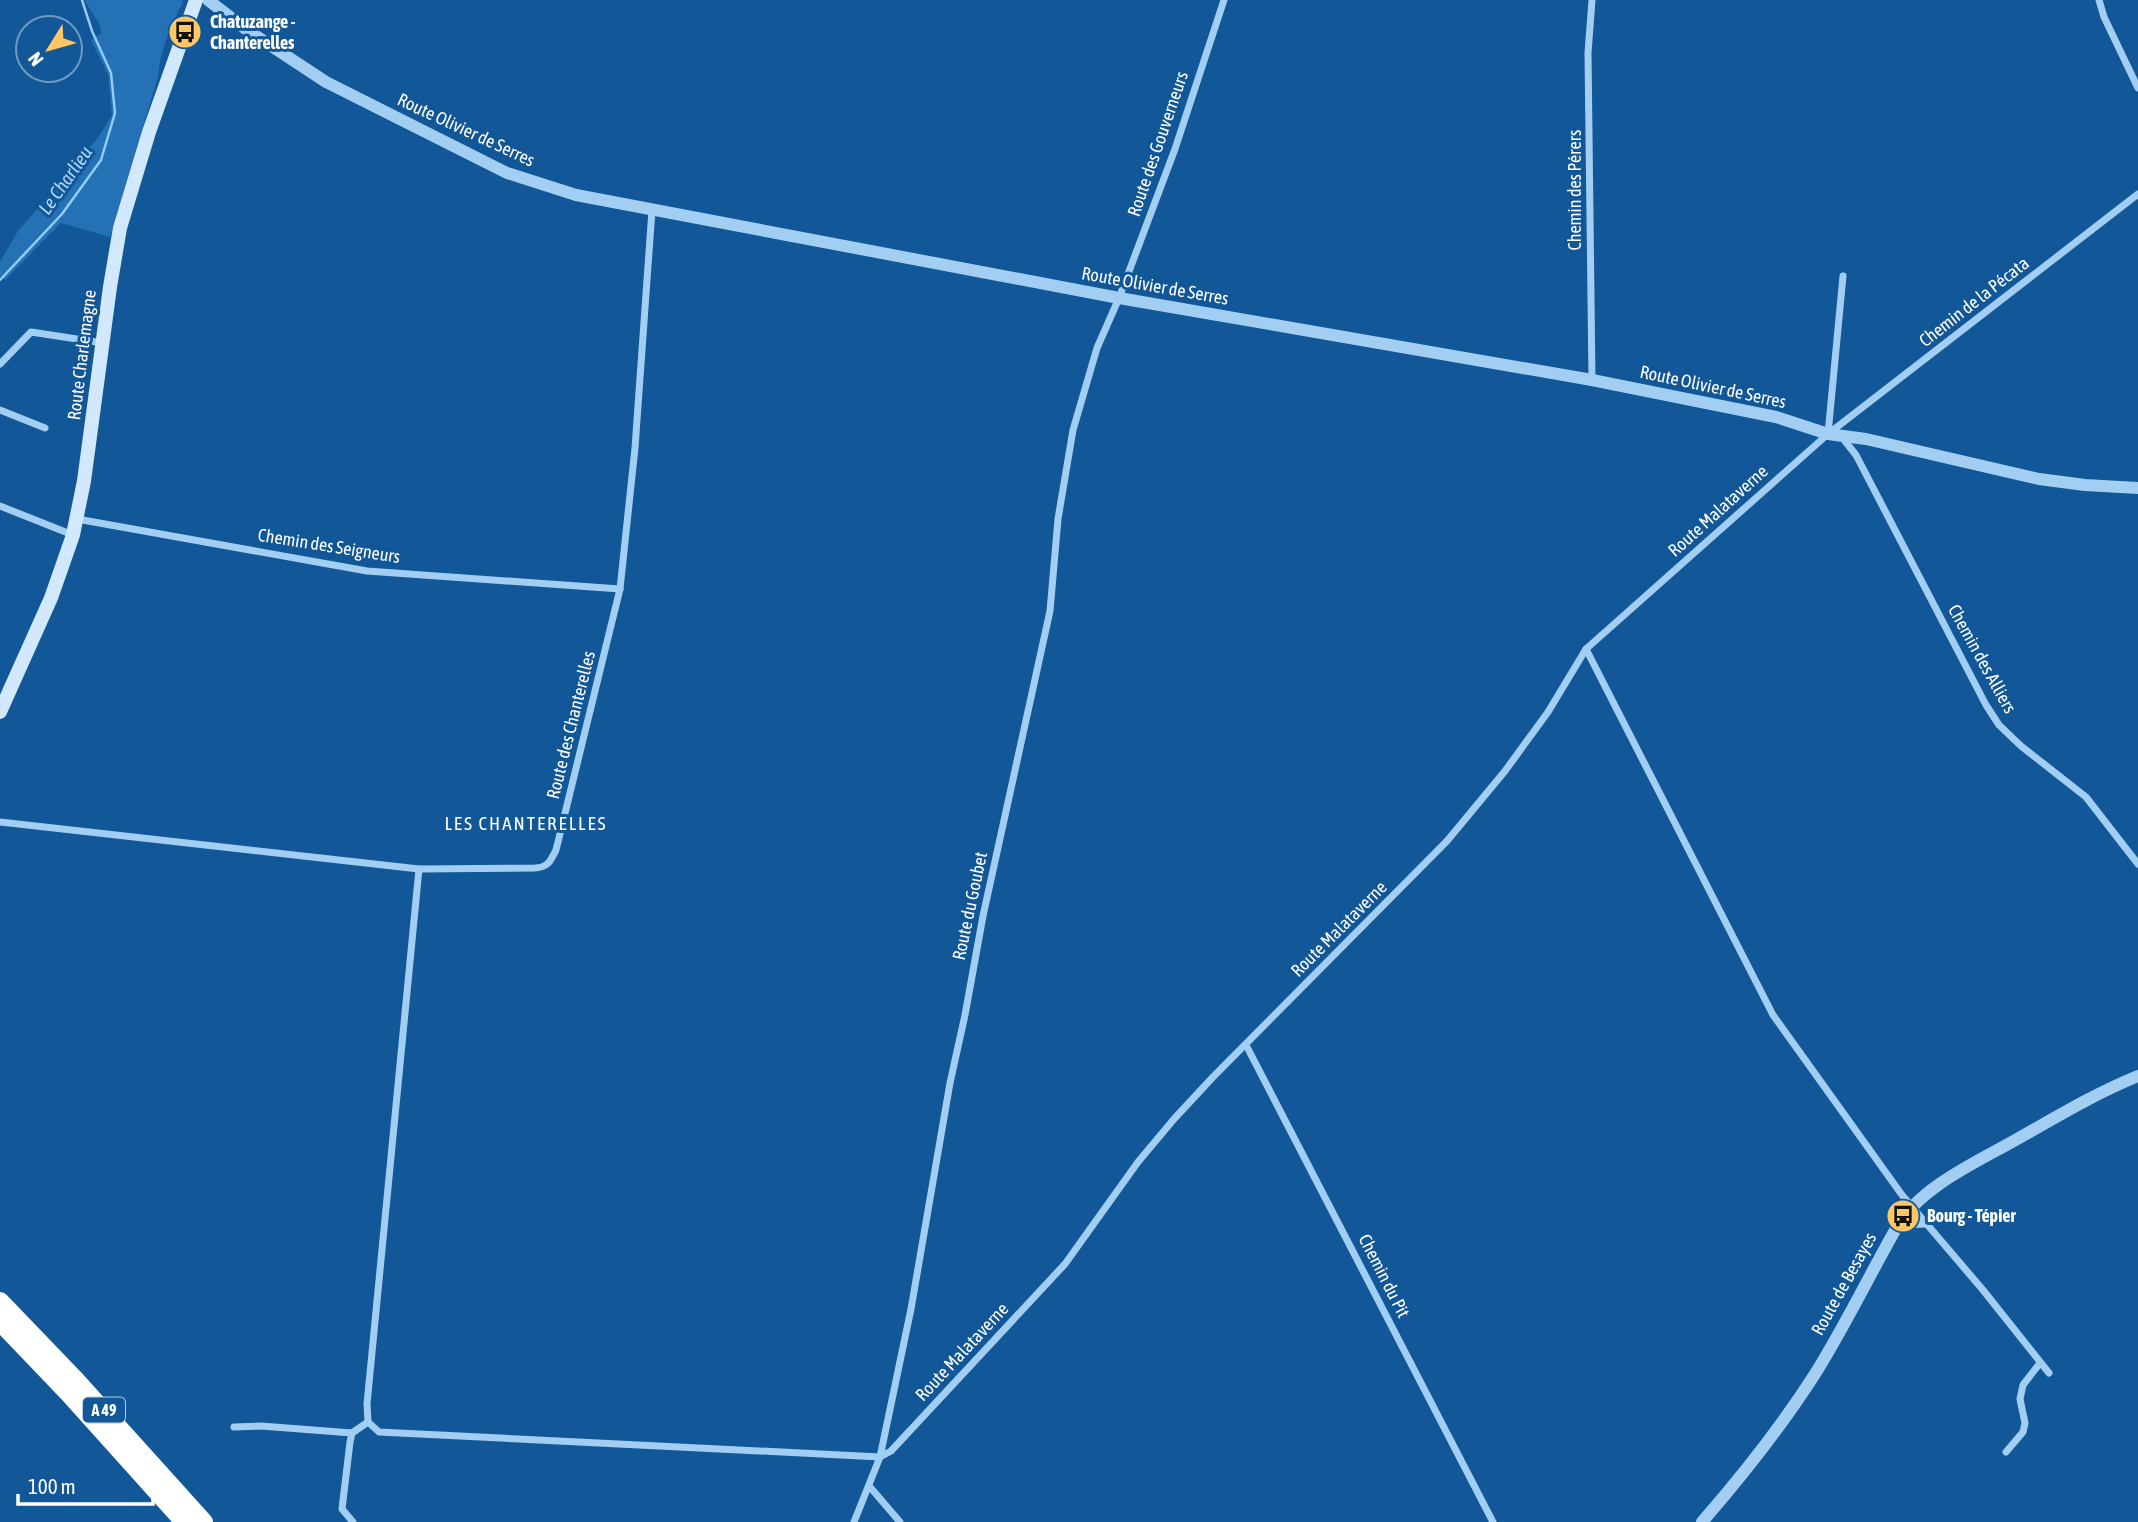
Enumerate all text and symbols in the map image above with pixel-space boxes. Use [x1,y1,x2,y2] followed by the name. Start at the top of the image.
[210,11,296,53] place label: Chatuzange - Chanterelles
[166,13,204,51] bus stop icon: Chatuzange - Chanterelles
[14,14,84,84] north arrow
[23,48,48,70] text: N
[1123,69,1192,219] street label: Route des Gouverneurs
[394,89,538,171] street label: Route Olivier de Serres
[1564,130,1585,250] street label: Chemin des Pérers
[34,142,96,218] water label: Le Charlieu
[1915,252,2033,351] street label: Chemin de la Pécata
[1080,262,1230,309] street label: Route Olivier de Serres
[63,289,100,421] street label: Route Charlemagne
[1638,361,1788,412] street label: Route Olivier de Serres
[1664,460,1772,561] street label: Route Malataverne
[256,524,402,567] street label: Chemin des Seigneurs
[1944,601,2021,717] street label: Chemin des Alliers
[542,649,599,801] street label: Route des Chanterelles
[445,812,607,834] district label: LES CHANTERELLES
[948,850,991,962] street label: Route du Goubet
[1286,876,1391,981] street label: Route Malataverne
[1884,1197,1922,1235] bus stop icon: Bourg - Tépier
[1927,1205,2016,1226] place label: Bourg - Tépier
[1807,1229,1880,1339] street label: Route de Besayes
[1354,1231,1414,1321] street label: Chemin du Pit
[911,1298,1012,1405] street label: Route Malataverne
[83,1398,125,1422] road number: A 49
[18,1462,152,1506] scale bar
[28,1474,76,1498] text: 100 m

